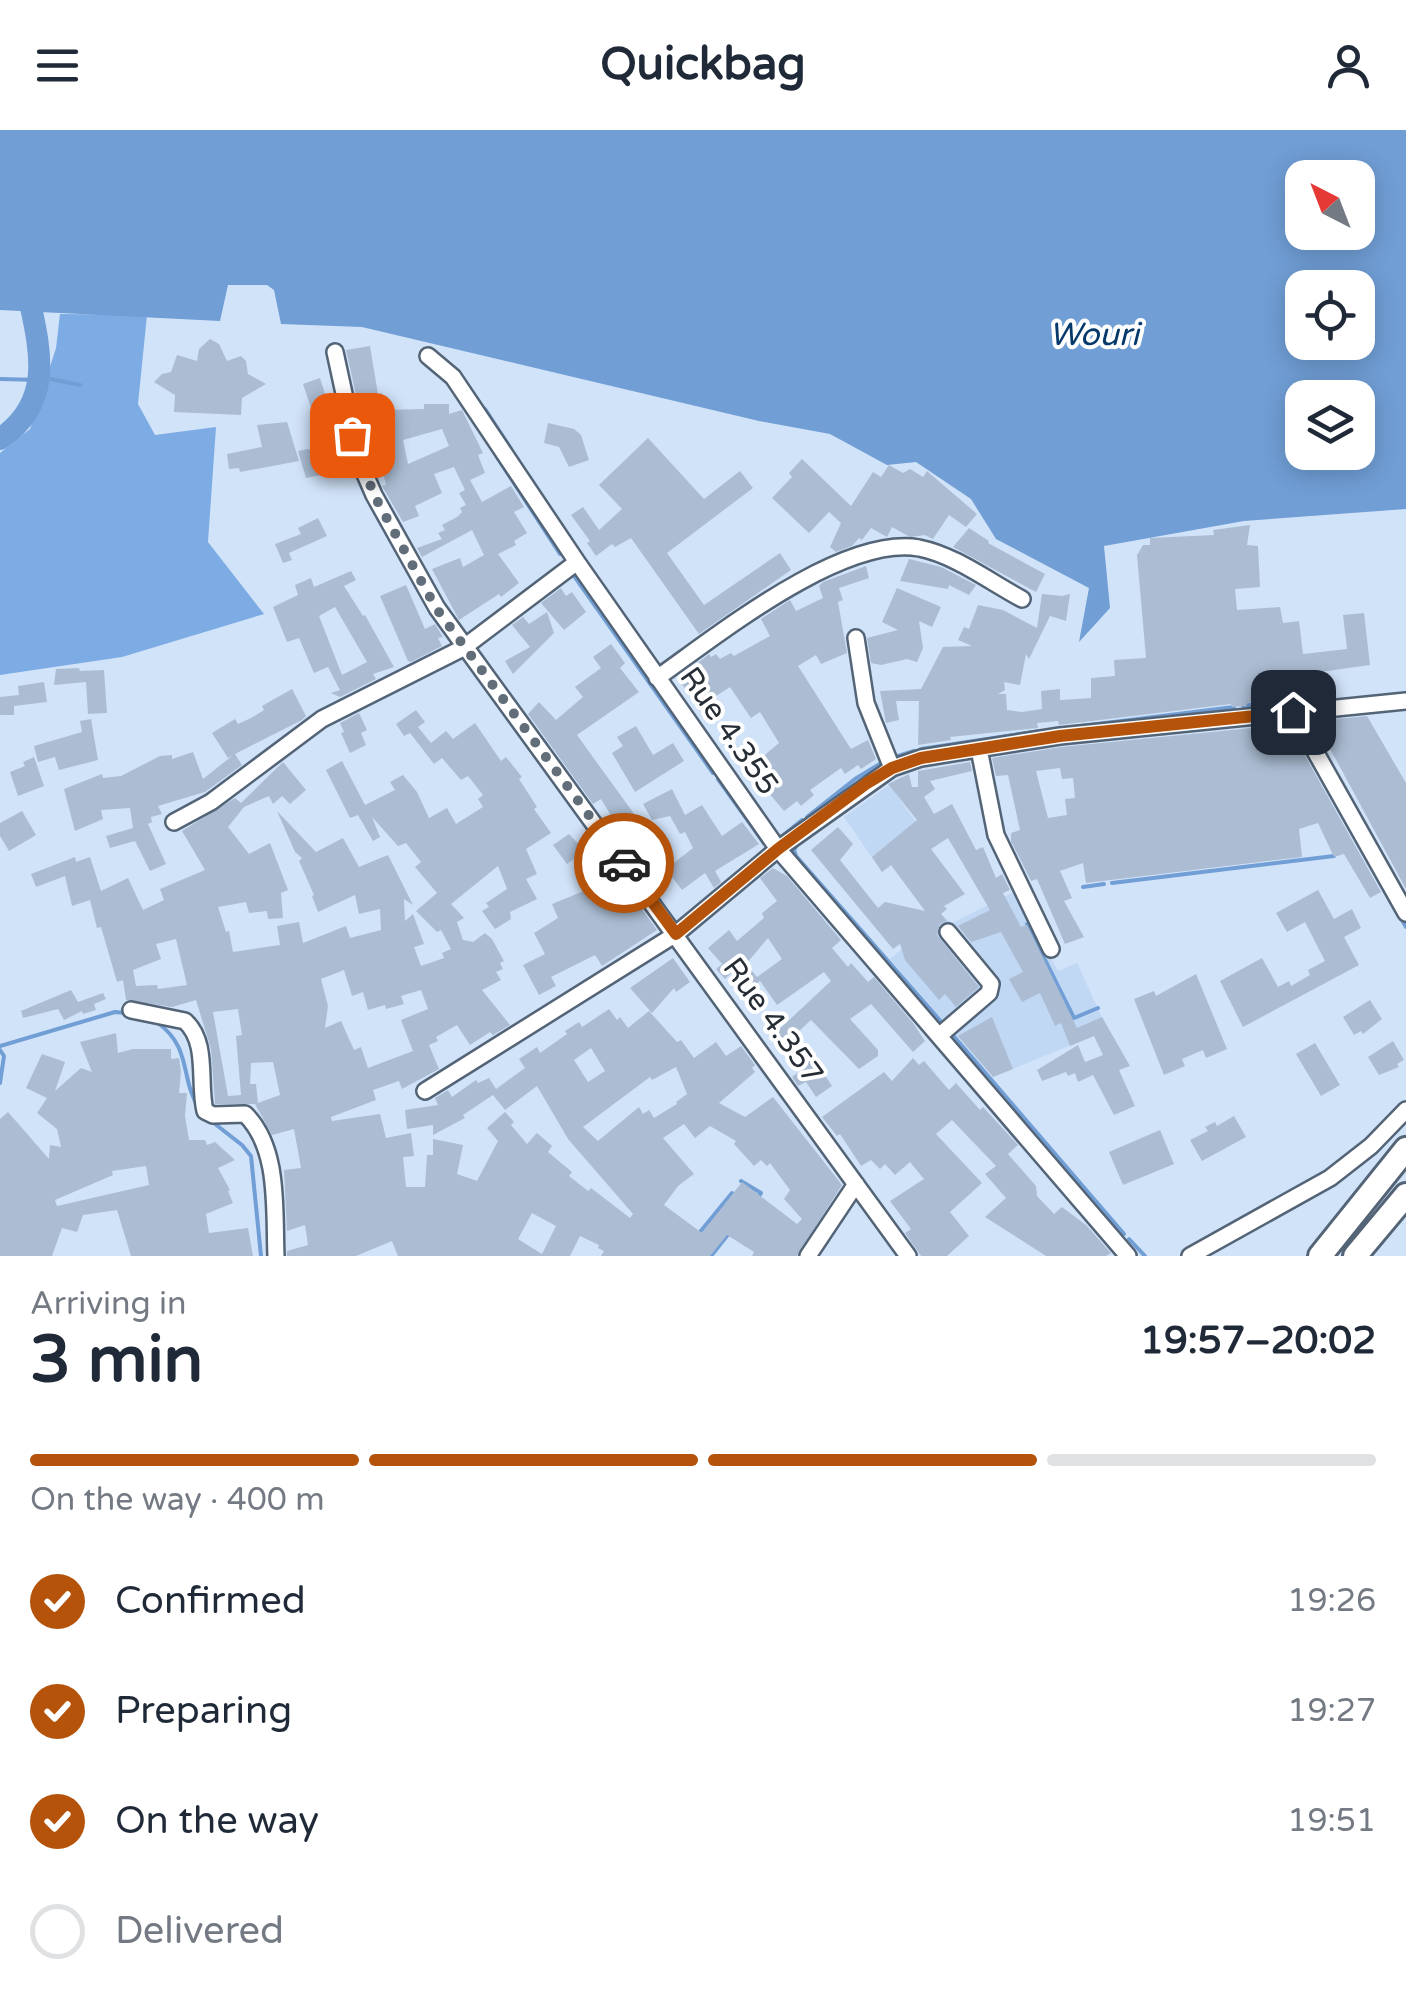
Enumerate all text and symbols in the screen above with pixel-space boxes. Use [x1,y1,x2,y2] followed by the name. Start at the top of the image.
[30,38,85,93] icon: menu
[600,38,806,92] text: Quickbag
[1321,38,1376,93] icon: person
[1285,160,1375,250] north arrow
[1285,160,1375,470] map controls
[1285,270,1375,360] button: locate
[1049,316,1143,354] water label: Wouri
[1285,380,1375,470] button: layers
[310,393,395,478] pin
[325,408,380,463] icon: bag
[672,660,786,802] street label: Rue 4.355
[1251,670,1336,755] pin
[1266,685,1321,740] icon: home
[574,813,674,913] courier
[597,836,652,891] icon: car
[715,950,831,1092] street label: Rue 4.357
[30,1285,187,1323] text: Arriving in
[1140,1318,1376,1364] text: 19:57–20:02
[30,1321,203,1400] text: 3 min
[30,1481,325,1519] text: On the way · 400 m
[30,1574,85,1629] icon: check
[115,1578,306,1624] text: Confirmed
[1287,1582,1376,1620] text: 19:26
[30,1684,85,1739] icon: check
[115,1688,292,1734] text: Preparing
[1287,1692,1376,1730] text: 19:27
[30,1794,85,1849] icon: check
[115,1798,319,1844] text: On the way
[1287,1802,1376,1840] text: 19:51
[115,1908,284,1954] text: Delivered

